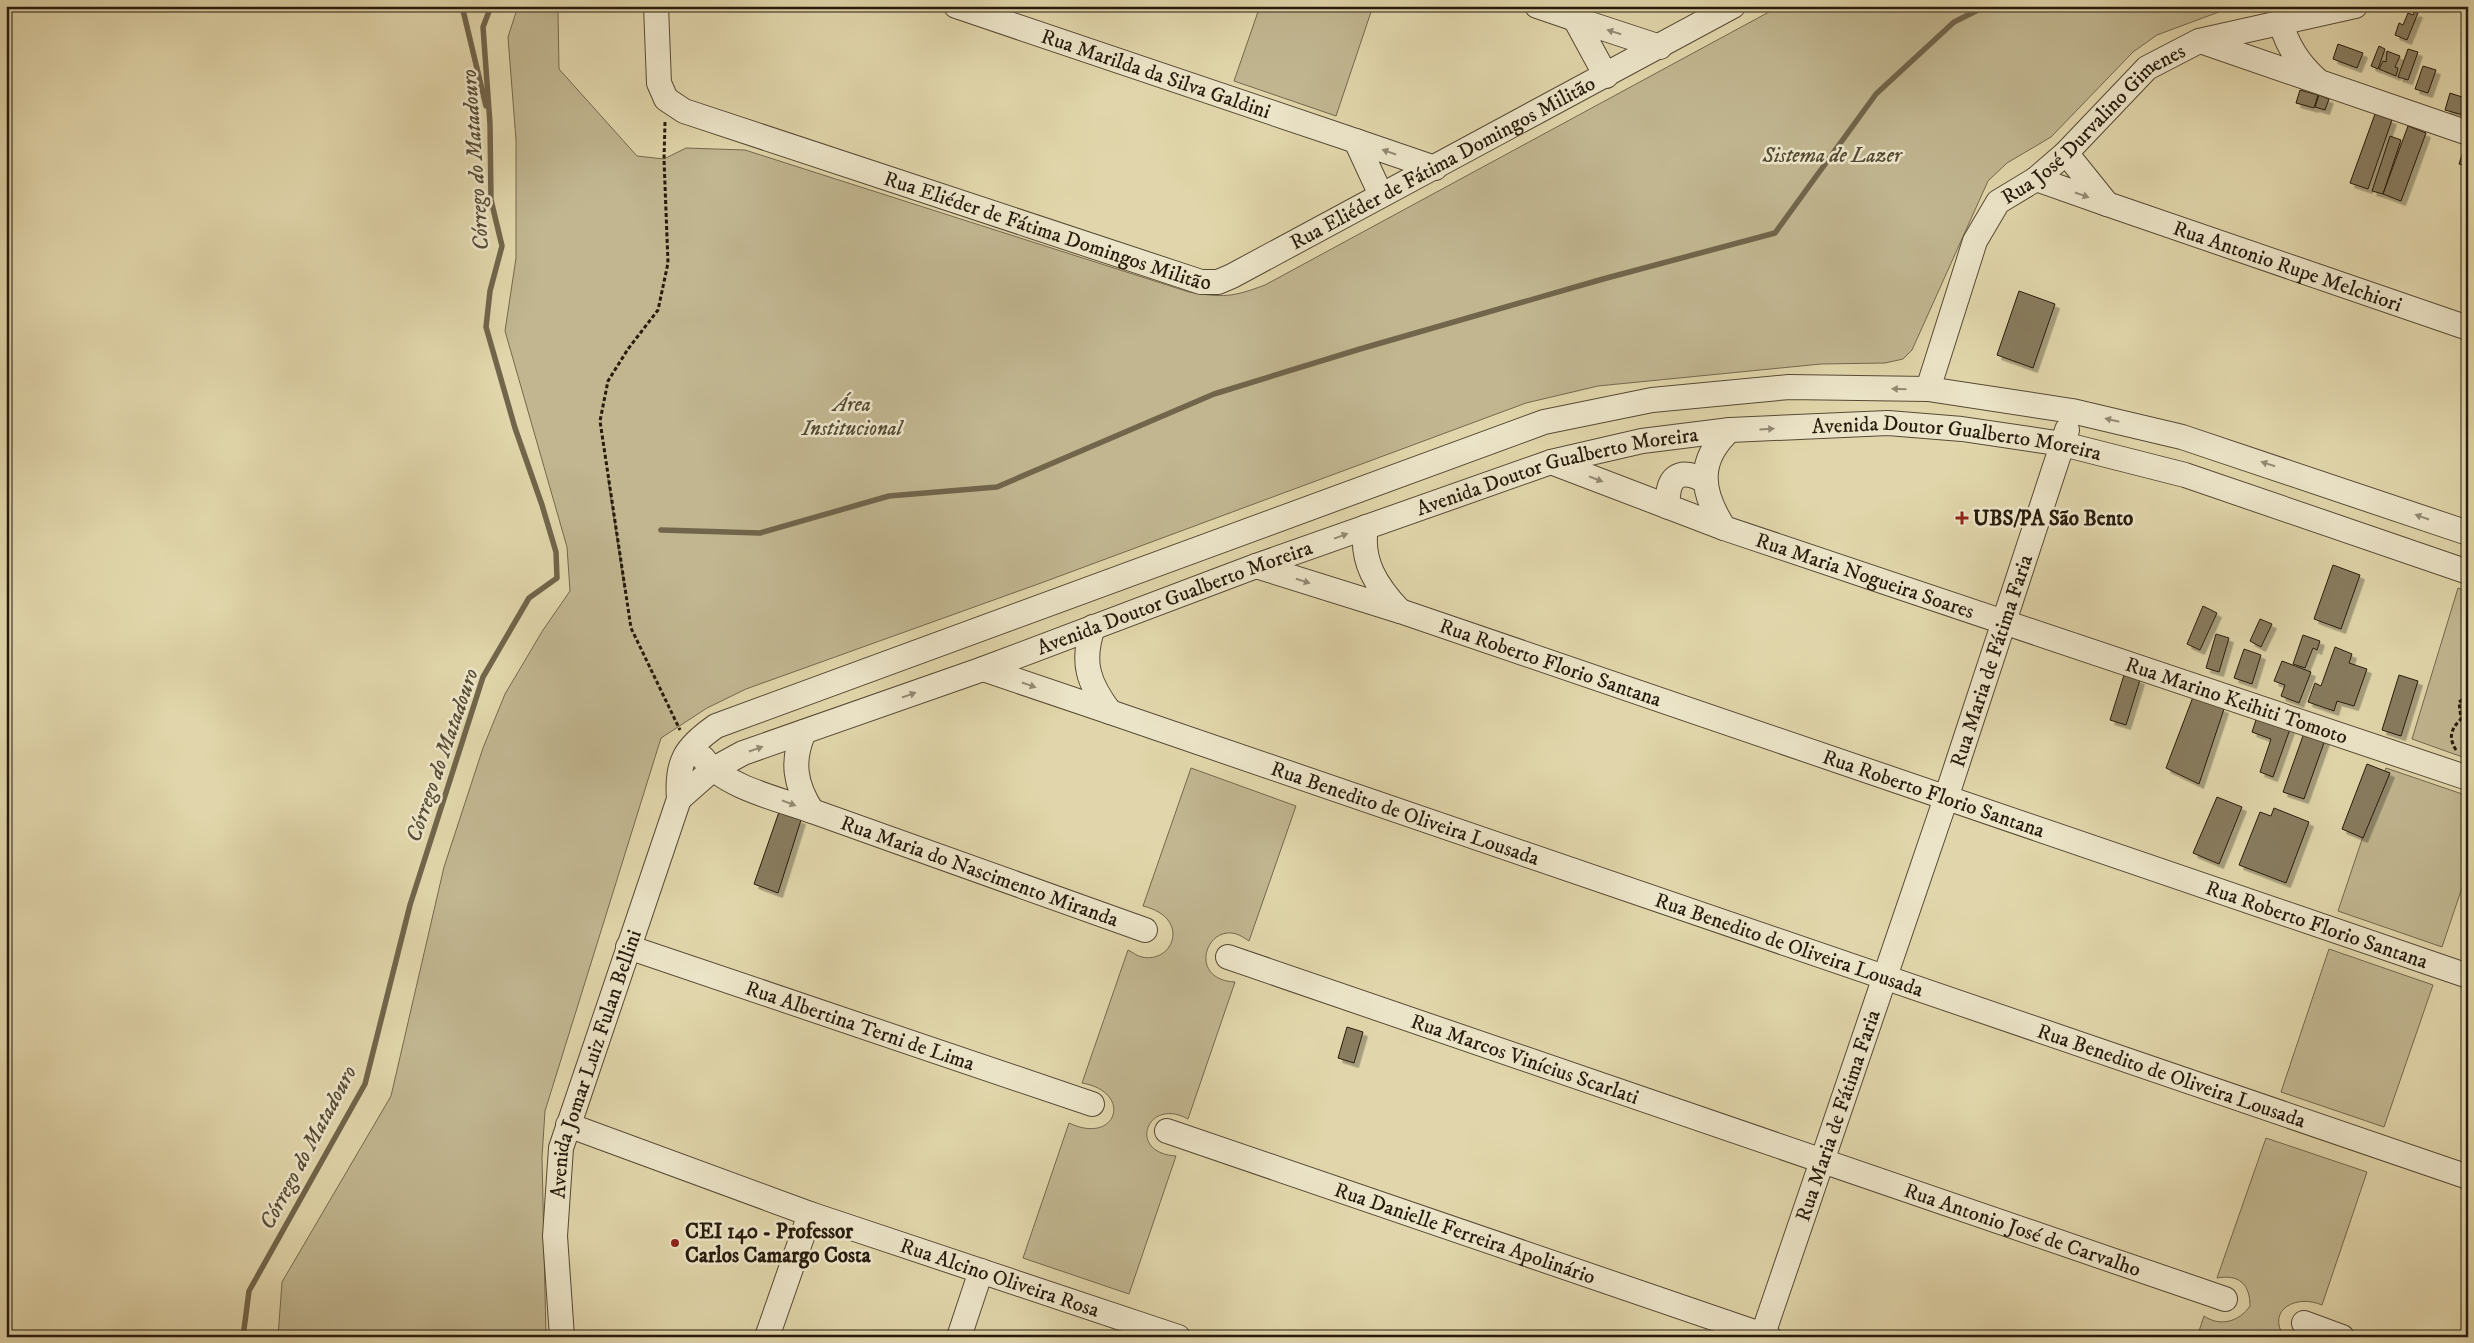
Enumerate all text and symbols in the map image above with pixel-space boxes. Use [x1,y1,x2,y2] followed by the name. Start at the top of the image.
[1037,24,1274,125] street label: Rua Marilda da Silva Galdini
[1606,27,1621,35] one-way arrow
[1997,38,2190,211] street label: Rua José Durvalino Gimenes
[456,68,495,252] water label: Córrego do Matadouro
[1286,71,1600,256] street label: Rua Eliéder de Fátima Domingos Militão
[1762,143,1903,169] park label: Sistema de Lazer
[1381,148,1396,156] one-way arrow
[880,166,1211,296] street label: Rua Eliéder de Fátima Domingos Militão
[2074,192,2089,199] one-way arrow
[2169,216,2405,318] street label: Rua Antonio Rupe Melchiori
[1891,385,1907,393] one-way arrow
[800,392,905,442] park label: Área Institucional
[1811,411,2104,467] street label: Avenida Doutor Gualberto Moreira
[2103,416,2119,424] one-way arrow
[1413,422,1700,522] street label: Avenida Doutor Gualberto Moreira
[1760,424,1776,432] one-way arrow
[2260,460,2275,468] one-way arrow
[1589,476,1604,483] one-way arrow
[1973,506,2133,532] place label: UBS/PA São Bento
[1955,511,1969,525] marker: UBS/PA São Bento
[2414,513,2429,520] one-way arrow
[1752,528,1977,625] street label: Rua Maria Nogueira Soares
[1333,532,1348,539] one-way arrow
[1033,535,1316,661] street label: Avenida Doutor Gualberto Moreira
[1945,552,2039,771] street label: Rua Maria de Fátima Faria
[1295,577,1310,585] one-way arrow
[1436,613,1665,713] street label: Rua Roberto Florio Santana
[2122,652,2351,751] street label: Rua Marino Keihiti Tomoto
[400,665,485,846] water label: Córrego do Matadouro
[1022,681,1037,689] one-way arrow
[902,691,917,699] one-way arrow
[748,744,763,752] one-way arrow
[1819,744,2048,844] street label: Rua Roberto Florio Santana
[1267,756,1543,872] street label: Rua Benedito de Oliveira Lousada
[781,800,796,807] one-way arrow
[837,810,1122,933] street label: Rua Maria do Nascimento Miranda
[2202,875,2431,975] street label: Rua Roberto Florio Santana
[1651,888,1927,1004] street label: Rua Benedito de Oliveira Lousada
[546,927,648,1199] street label: Avenida Jomar Luiz Fulan Bellini
[742,976,978,1077] street label: Rua Albertina Terni de Lima
[1790,1007,1887,1225] street label: Rua Maria de Fátima Faria
[1407,1009,1642,1111] street label: Rua Marcos Vinícius Scarlati
[2034,1018,2309,1134] street label: Rua Benedito de Oliveira Lousada
[254,1061,363,1234] water label: Córrego do Matadouro
[1331,1177,1599,1291] street label: Rua Danielle Ferreira Apolinário
[1900,1178,2144,1283] street label: Rua Antonio José de Carvalho
[685,1219,872,1269] place label: CEI 140 - Professor Carlos Camargo Costa
[897,1233,1103,1324] street label: Rua Alcino Oliveira Rosa
[669,1237,681,1249] marker: CEI 140 - Professor Carlos Camargo Costa

